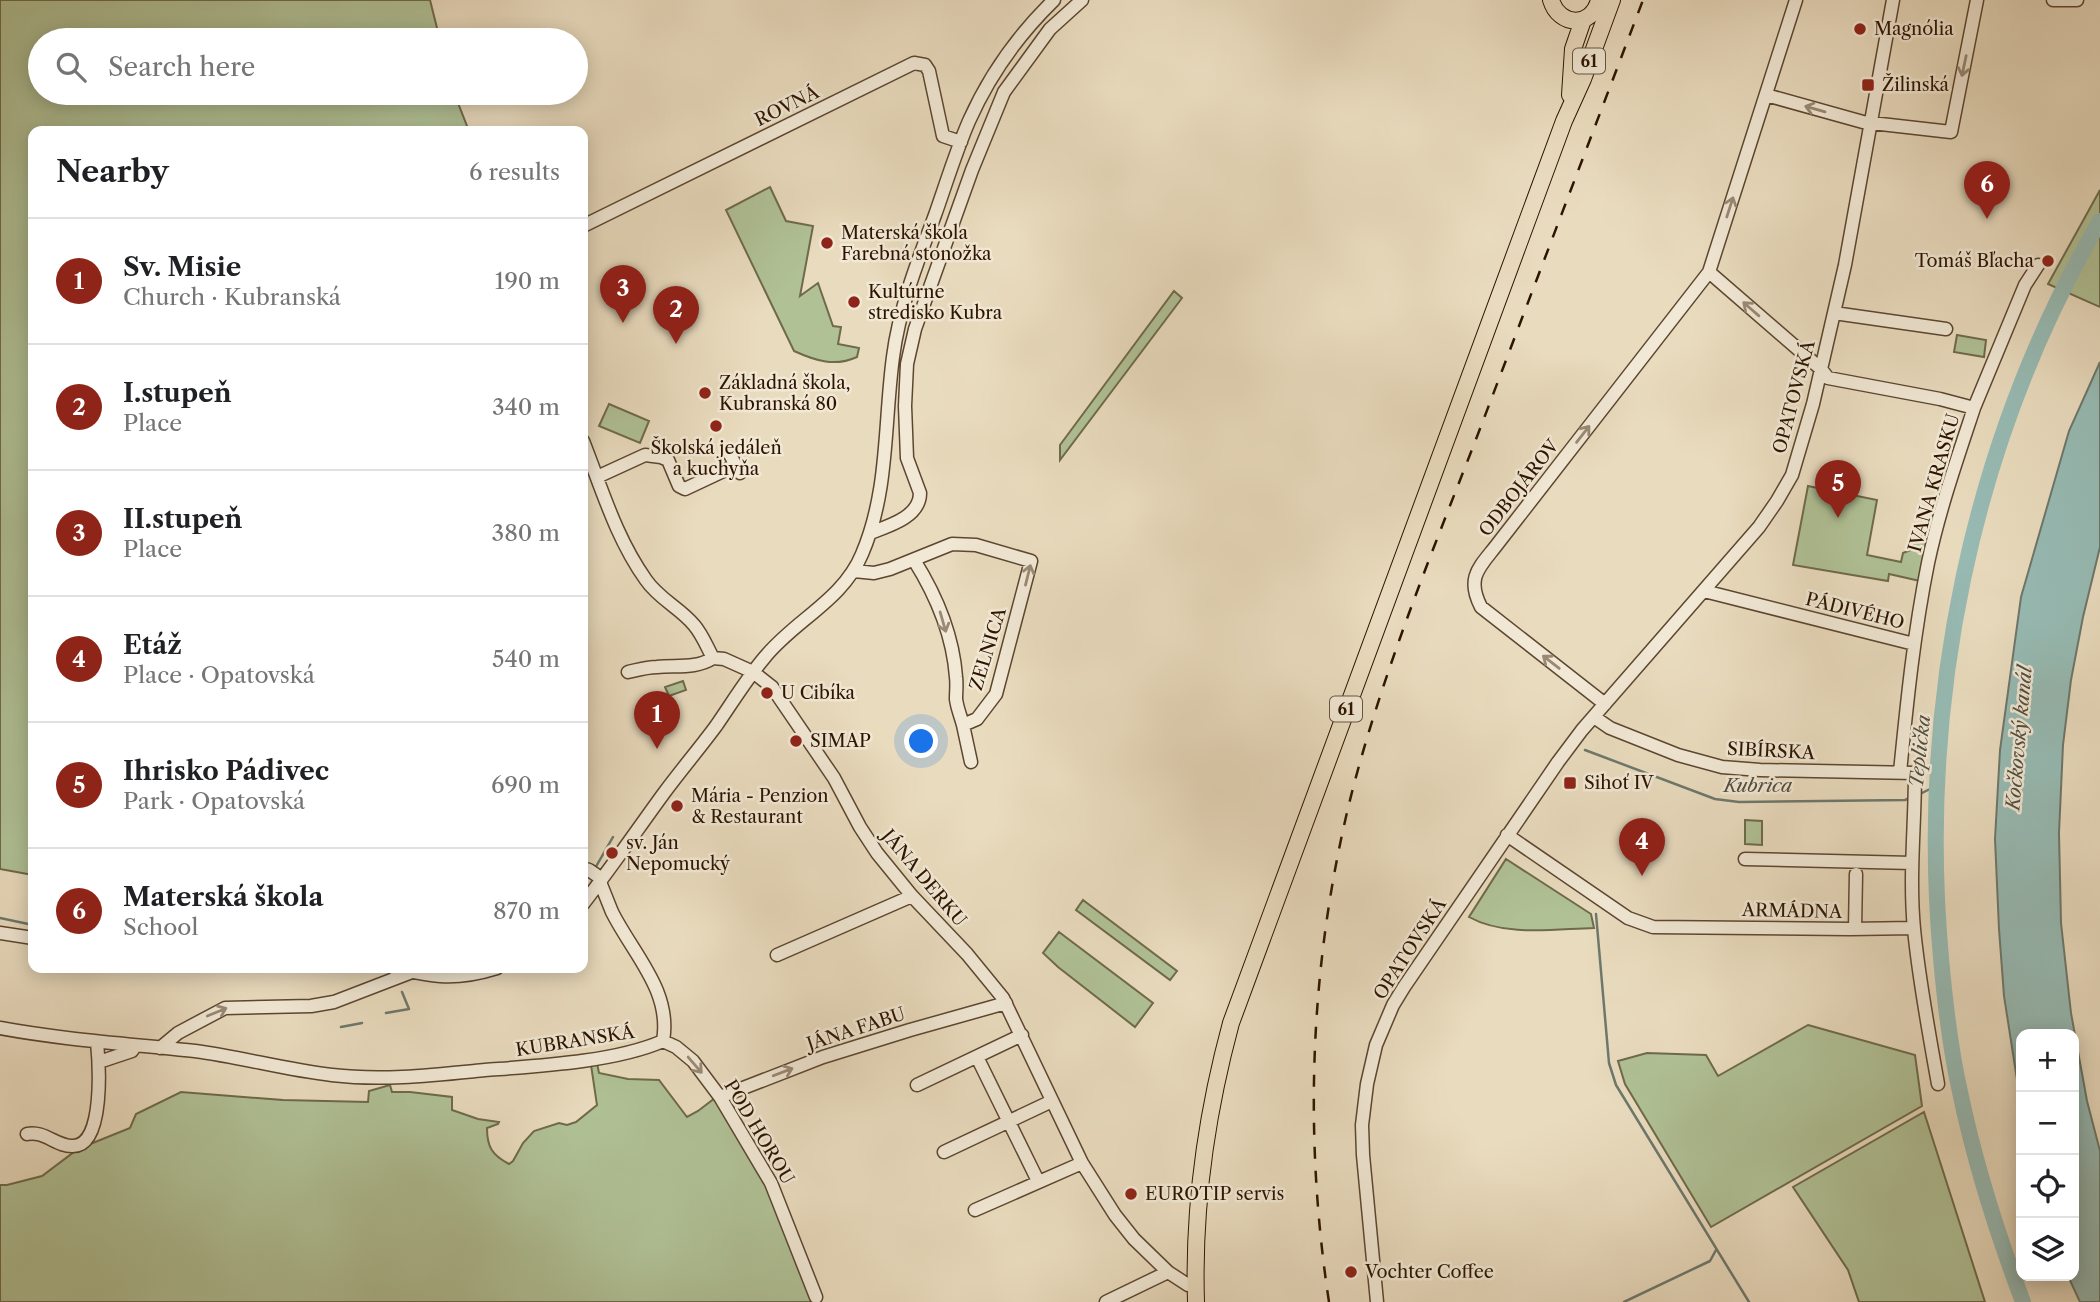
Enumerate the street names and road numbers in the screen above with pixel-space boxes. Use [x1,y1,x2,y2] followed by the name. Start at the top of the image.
[1573,48,1605,74] road number: 61
[751,80,823,131] street label: ROVNÁ
[1767,337,1820,456] street label: OPATOVSKÁ
[1904,411,1964,555] street label: IVANA KRASKU
[1474,434,1564,541] street label: ODBOJÁROV
[1803,587,1907,634] street label: PÁDIVÉHO
[965,604,1011,693] street label: ZELNICA
[1330,696,1362,722] road number: 61
[1726,737,1816,764] street label: SIBÍRSKA
[875,822,972,931] street label: JÁNA DERKU
[1368,893,1451,1004] street label: OPATOVSKÁ
[1741,898,1843,923] street label: ARMÁDNA
[801,1002,908,1056] street label: JÁNA FABU
[514,1020,636,1061] street label: KUBRANSKÁ
[719,1076,799,1188] street label: POD HOROU

